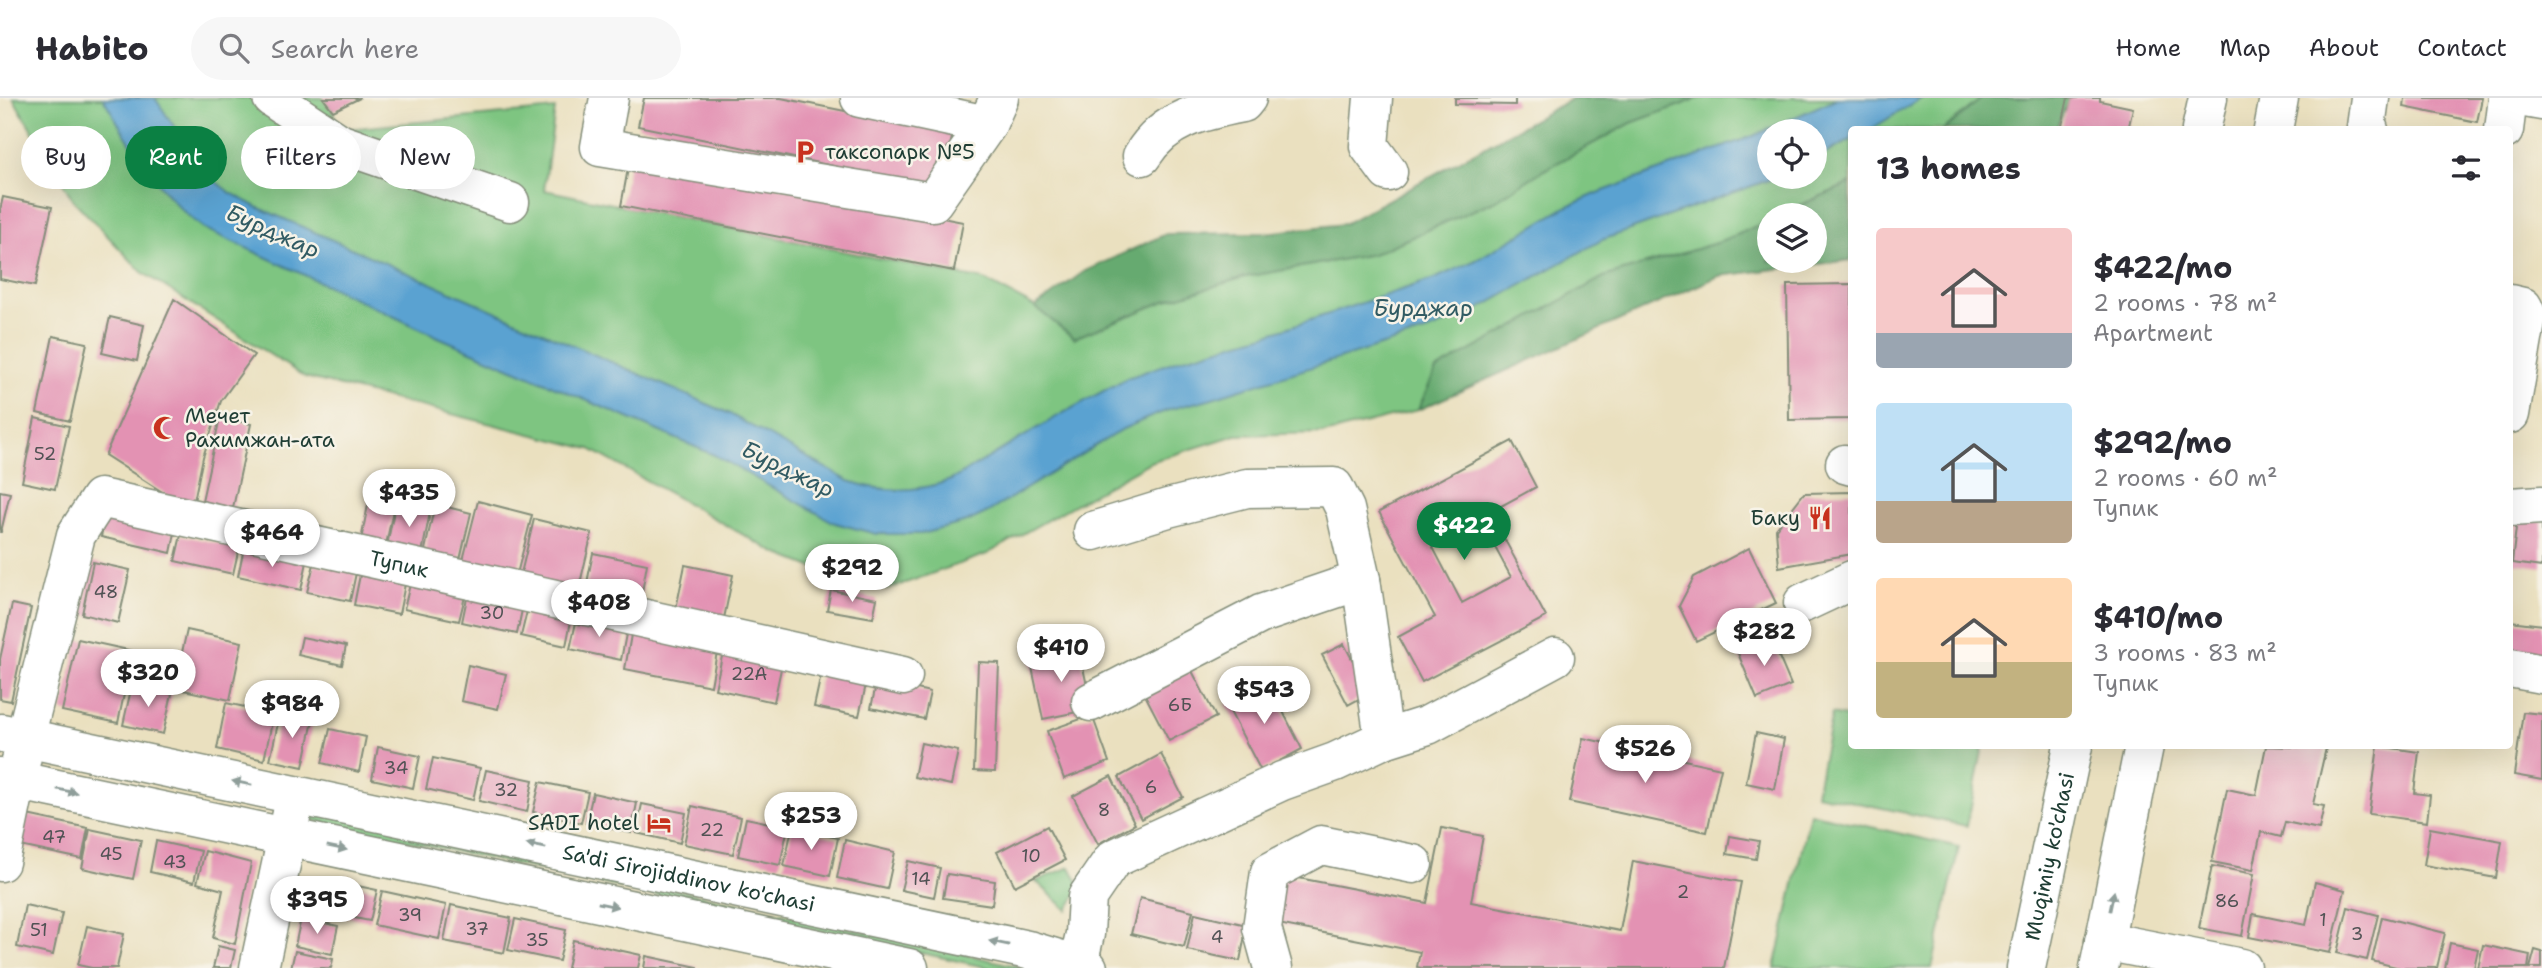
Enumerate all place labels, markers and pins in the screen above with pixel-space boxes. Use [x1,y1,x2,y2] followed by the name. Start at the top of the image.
[791,138,819,166] parking icon: таксопарк №5
[825,138,975,166] place label: таксопарк №5
[185,402,335,454] place label: Мечет Рахимжан-ата
[151,414,179,442] mosque icon: Мечет Рахимжан-ата
[368,470,450,529] pin: $435
[1423,503,1505,562] pin: $422
[1750,504,1800,532] place label: Баку
[1806,504,1834,532] restaurant icon: Баку
[231,510,313,569] pin: $464
[811,545,893,604] pin: $292
[558,580,640,639] pin: $408
[1723,608,1805,668] pin: $282
[1020,624,1102,684] pin: $410
[107,650,189,709] pin: $320
[1223,666,1305,726] pin: $543
[251,680,333,740] pin: $984
[1604,726,1686,785] pin: $526
[770,792,852,852] pin: $253
[528,809,640,837] place label: SADI hotel
[645,809,673,837] hotel icon: SADI hotel
[276,876,358,936] pin: $395

